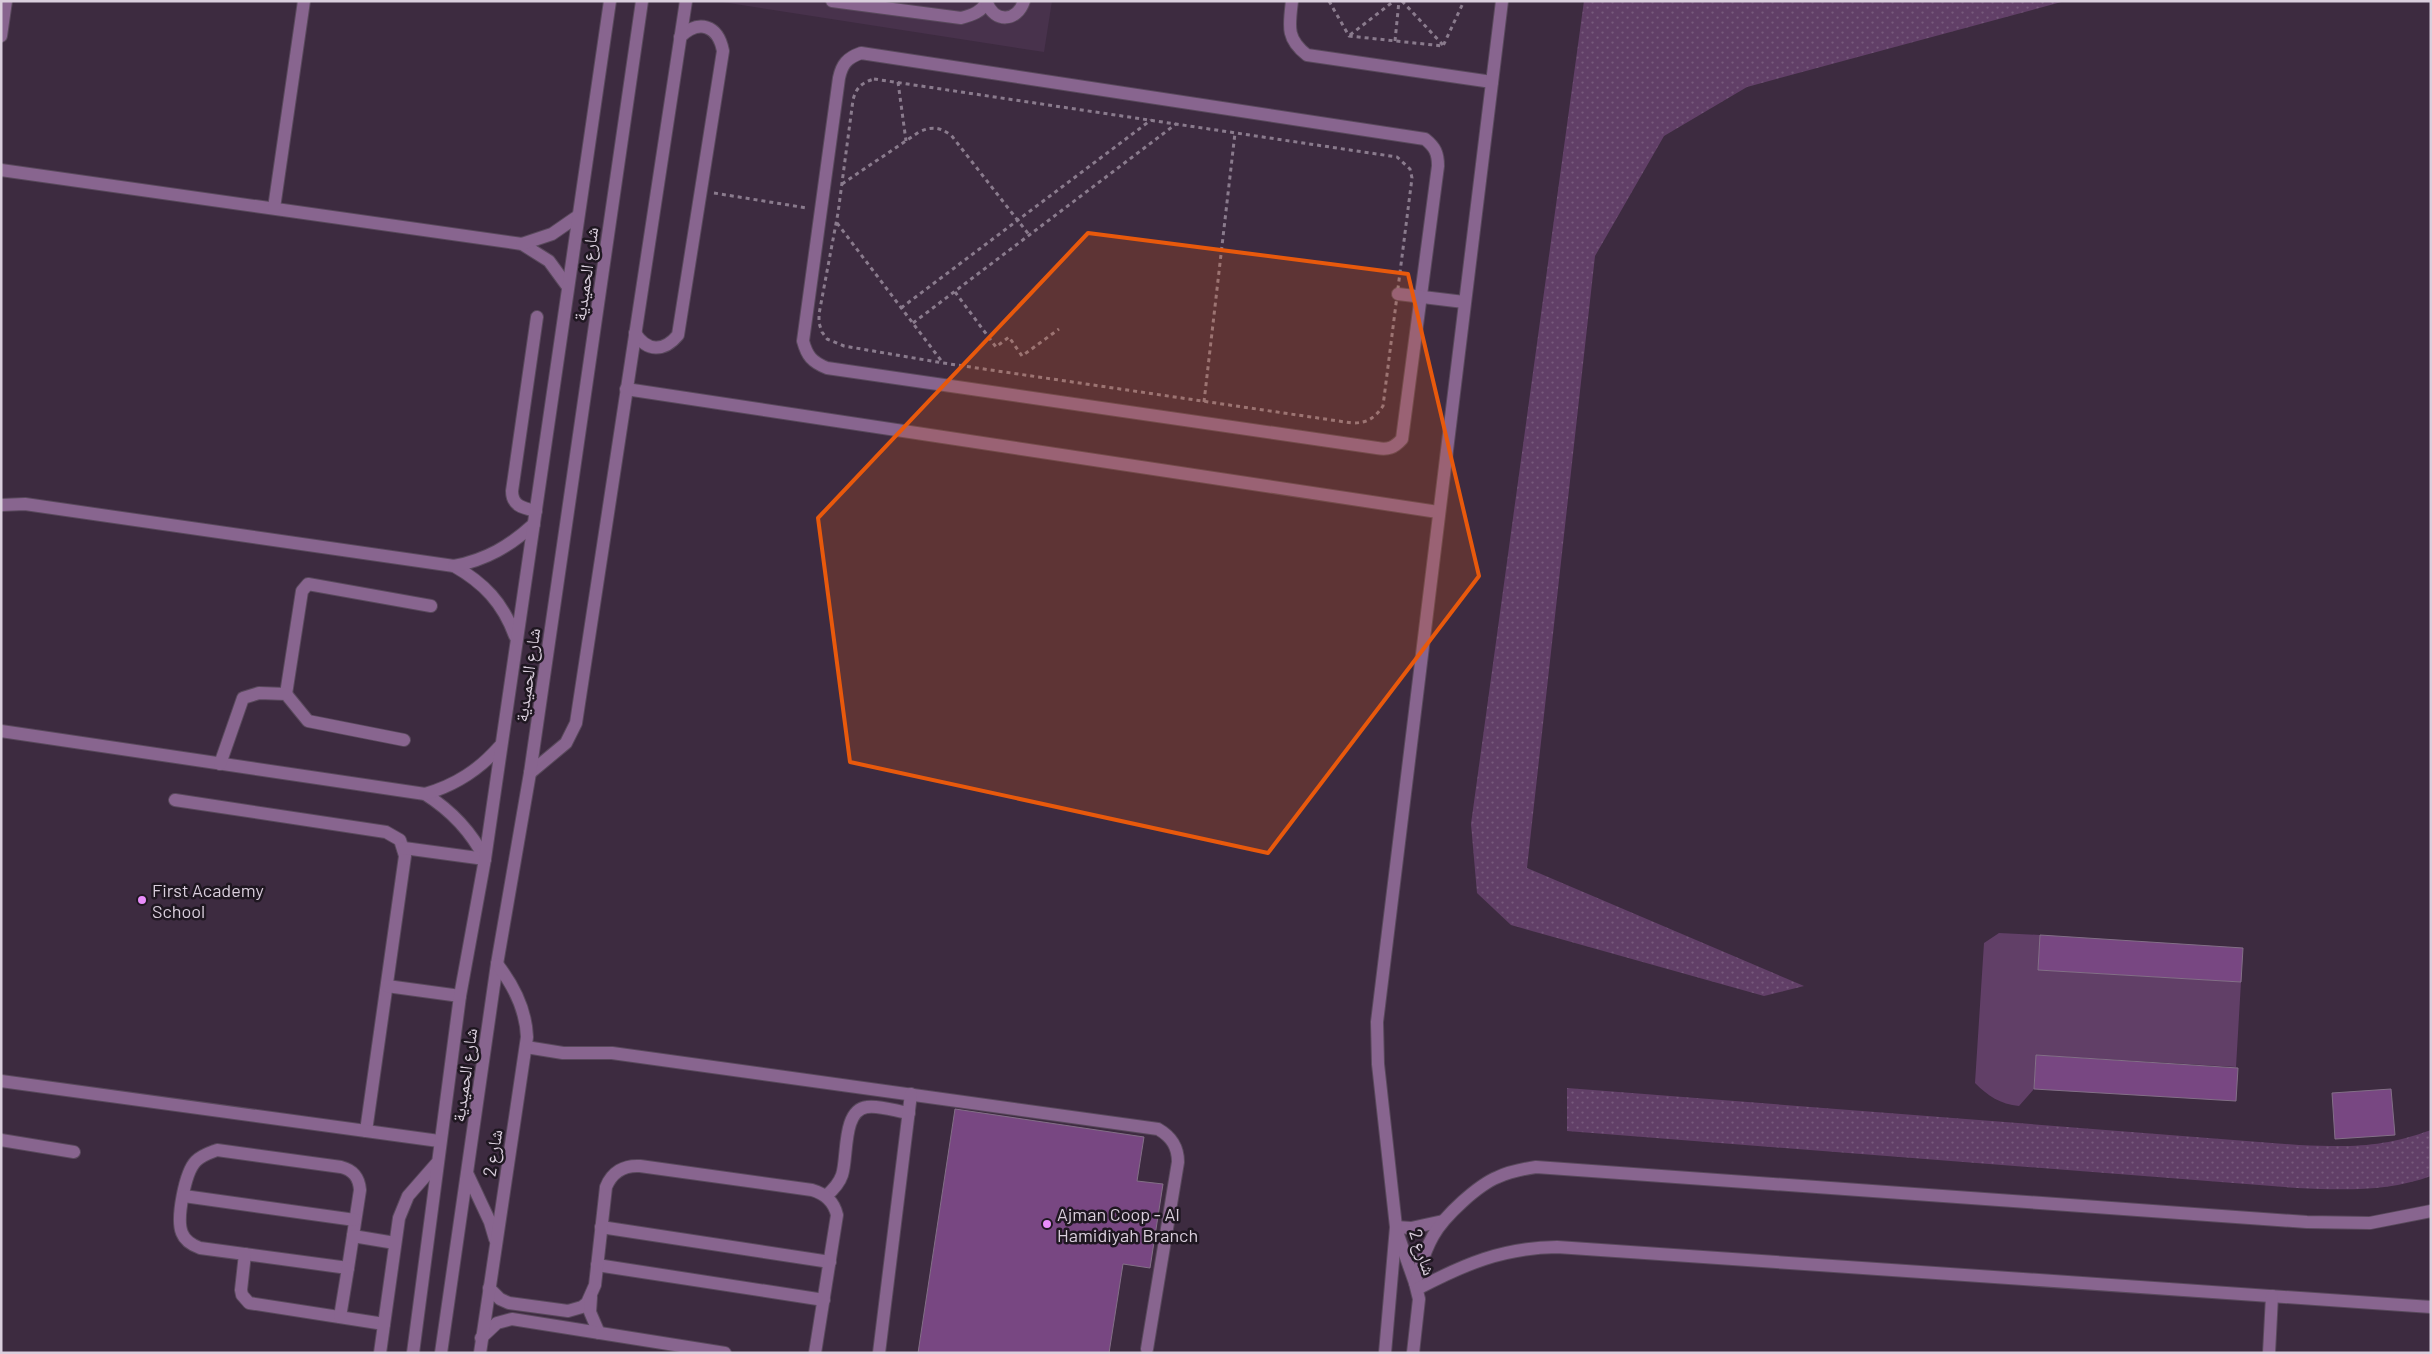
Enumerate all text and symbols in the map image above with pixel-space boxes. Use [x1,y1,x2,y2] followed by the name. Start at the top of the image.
[568,226,603,323] street label: شارع الحميدية
[510,627,545,724] street label: شارع الحميدية
[152,879,264,922] place label: First Academy School
[136,894,148,906] marker: First Academy School
[447,1027,482,1124] street label: شارع الحميدية
[477,1128,508,1178] street label: شارع 2
[1057,1203,1198,1246] place label: Ajman Coop - Al Hamidiyah Branch
[1041,1218,1053,1230] marker: Ajman Coop - Al Hamidiyah Branch
[1404,1226,1441,1278] street label: شارع 2

